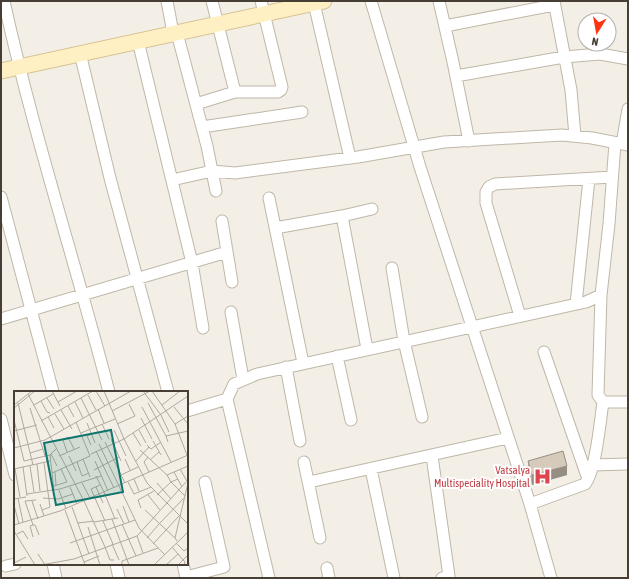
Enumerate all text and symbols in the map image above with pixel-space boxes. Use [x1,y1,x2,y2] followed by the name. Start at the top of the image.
[577,12,617,52] north arrow
[591,35,599,48] text: N
[14,391,188,565] inset map
[434,464,530,489] place label: Vatsalya Multispeciality Hospital
[533,466,553,486] hospital icon: Vatsalya Multispeciality Hospital

